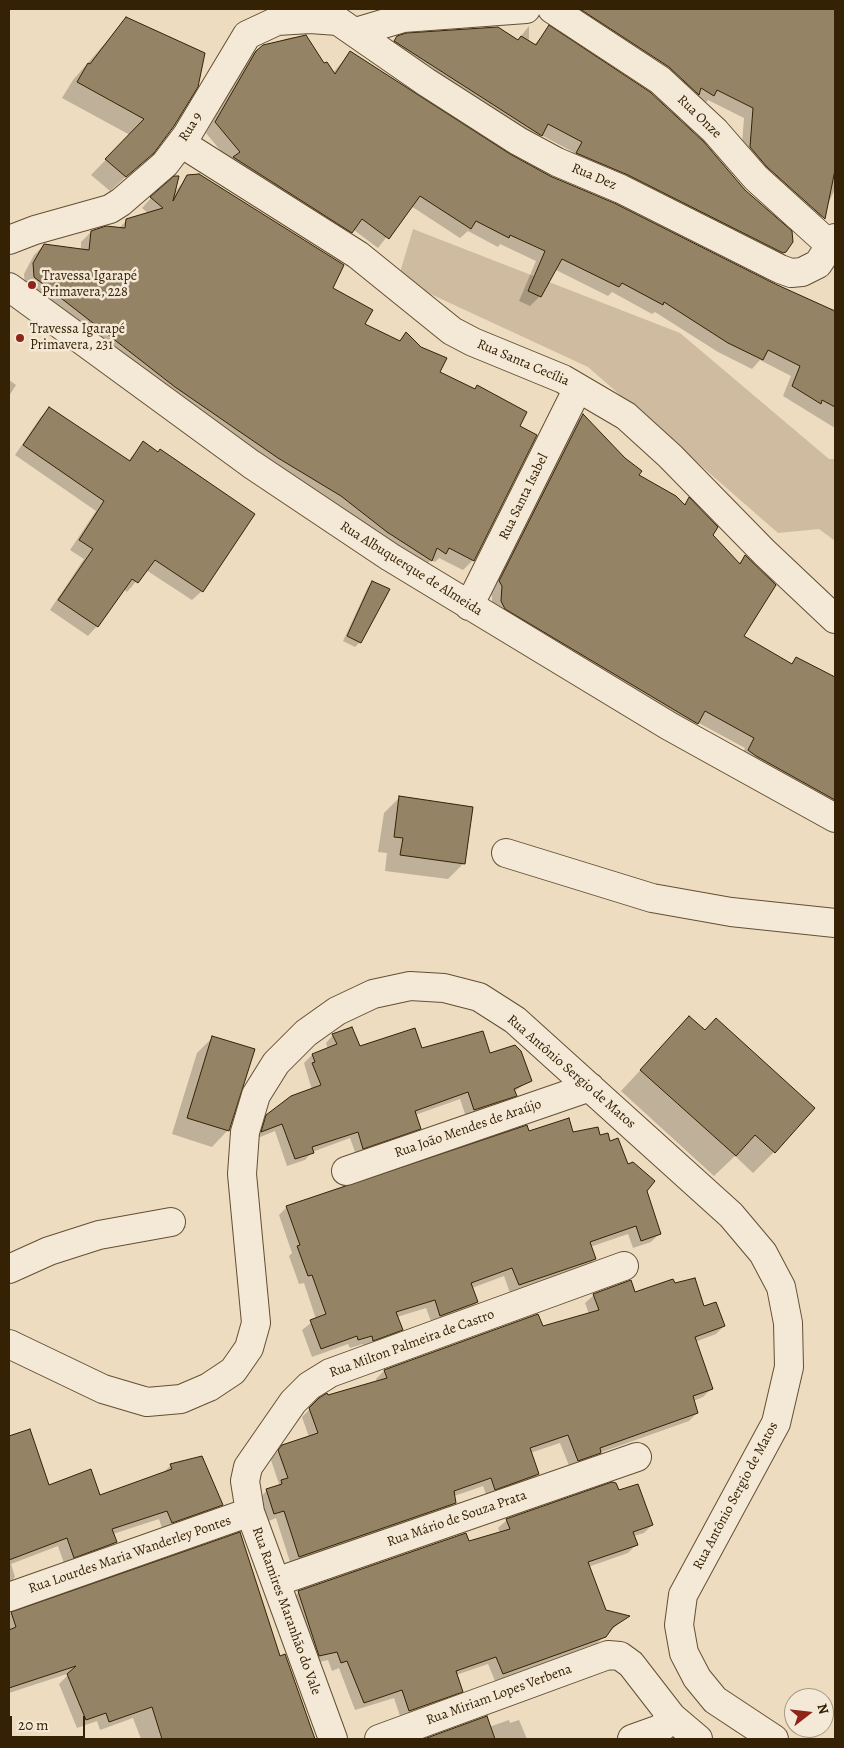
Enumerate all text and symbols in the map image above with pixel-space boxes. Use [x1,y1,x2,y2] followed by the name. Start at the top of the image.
[673,92,725,142] street label: Rua Onze
[176,109,206,145] street label: Rua 9
[569,160,619,194] street label: Rua Dez
[42,269,137,302] place label: Travessa Igarapé Primavera, 228
[26,279,38,291] marker: Travessa Igarapé Primavera, 228
[30,322,125,354] place label: Travessa Igarapé Primavera, 231
[14,332,26,344] marker: Travessa Igarapé Primavera, 231
[474,336,572,390] street label: Rua Santa Cecília
[496,451,552,543] street label: Rua Santa Isabel
[337,518,485,620] street label: Rua Albuquerque de Almeida
[503,1012,639,1132] street label: Rua Antônio Sergio de Matos
[392,1096,544,1162] street label: Rua João Mendes de Araújo
[327,1306,497,1382] street label: Rua Milton Palmeira de Castro
[690,1419,782,1573] street label: Rua Antônio Sergio de Matos
[385,1487,529,1551] street label: Rua Mário de Souza Prata
[27,1512,233,1598] street label: Rua Lourdes Maria Wanderley Pontes
[248,1525,324,1697] street label: Rua Ramires Maranhão do Vale
[424,1661,574,1729] street label: Rua Miriam Lopes Verbena
[784,1688,834,1738] north arrow
[812,1701,833,1717] text: N
[12,1706,88,1738] scale bar
[18,1715,49,1735] text: 20 m

